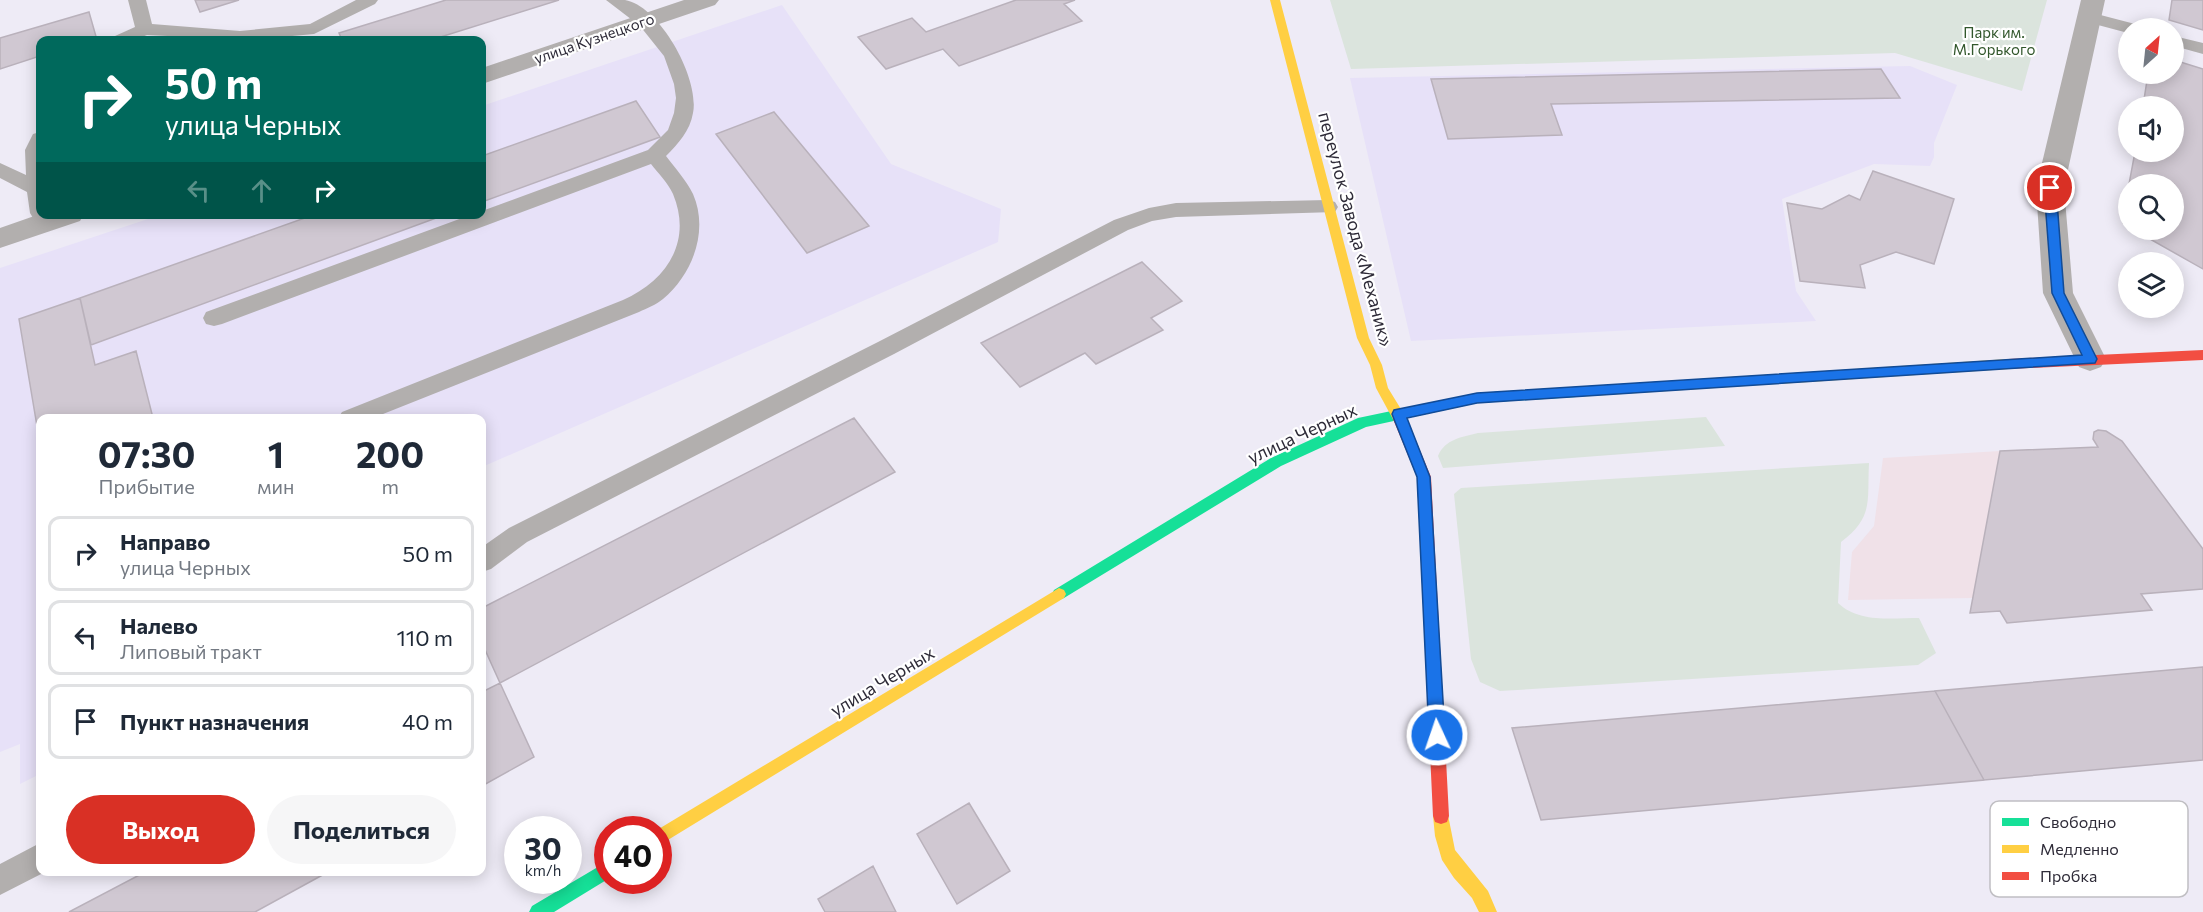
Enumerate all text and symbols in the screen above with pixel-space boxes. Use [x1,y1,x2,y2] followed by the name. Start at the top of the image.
[532,9,656,67] street label: улица Кузнецкого
[2118,18,2184,84] north arrow
[2118,18,2184,318] map controls
[1953,23,2035,58] park label: Парк им. М.Горького
[165,56,262,108] text: 50 m
[66,60,144,138] icon: right
[2118,96,2184,162] button: sound
[165,108,342,141] text: улица Черных
[1314,109,1398,349] street label: переулок Завода «Механик»
[2024,162,2075,213] pin
[2033,171,2066,204] icon: arrive
[182,174,215,207] icon: left
[245,174,278,207] icon: ahead
[308,174,341,207] icon: right
[2118,174,2184,240] button: search
[2118,252,2184,318] button: layers
[1244,398,1360,468] street label: улица Черных
[98,431,196,475] text: 07:30
[268,431,284,475] text: 1
[356,431,424,475] text: 200
[99,474,195,498] text: Прибытие
[257,474,294,498] text: мин
[381,474,399,498] text: m
[120,528,210,555] text: Направо
[69,537,102,570] icon: right
[403,540,453,567] text: 50 m
[120,555,251,579] text: улица Черных
[120,612,198,639] text: Налево
[69,621,102,654] icon: left
[396,624,453,651] text: 110 m
[120,639,262,663] text: Липовый тракт
[826,641,938,721] street label: улица Черных
[1405,703,1469,767] position arrow
[69,705,102,738] icon: arrive
[120,708,309,735] text: Пункт назначения
[402,708,453,735] text: 40 m
[66,795,255,864] button: Выход
[267,795,456,864] button: Поделиться
[1990,801,2188,897] legend
[2040,812,2116,831] text: Свободно
[594,816,672,894] speed limit sign: 40
[524,829,562,866] text: 30
[2040,839,2119,858] text: Медленно
[525,861,561,879] text: km/h
[2040,866,2097,885] text: Пробка

